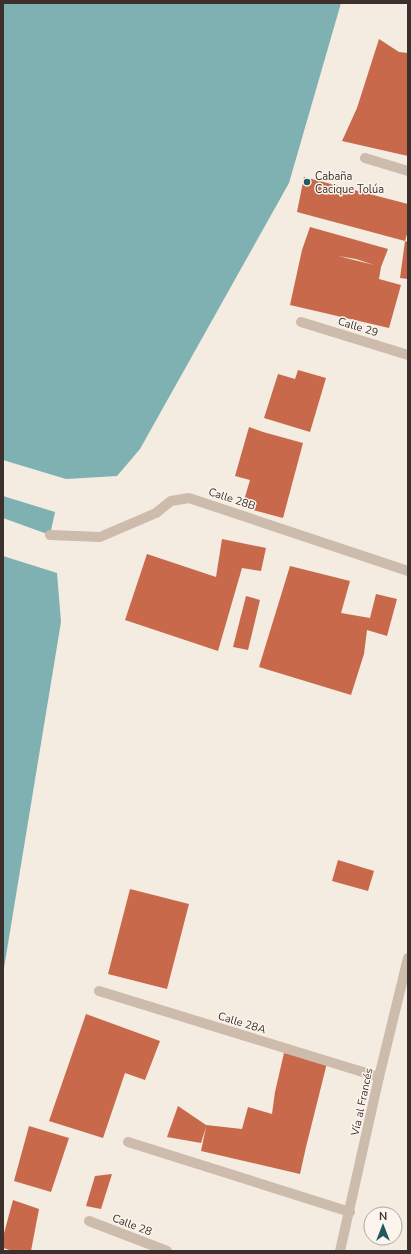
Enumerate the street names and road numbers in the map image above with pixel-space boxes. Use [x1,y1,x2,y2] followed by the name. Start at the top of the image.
[336,314,380,340] street label: Calle 29
[206,484,258,514] street label: Calle 28B
[216,1009,268,1037] street label: Calle 28A
[347,1067,376,1138] street label: Vía al Francés
[110,1211,154,1240] street label: Calle 28

